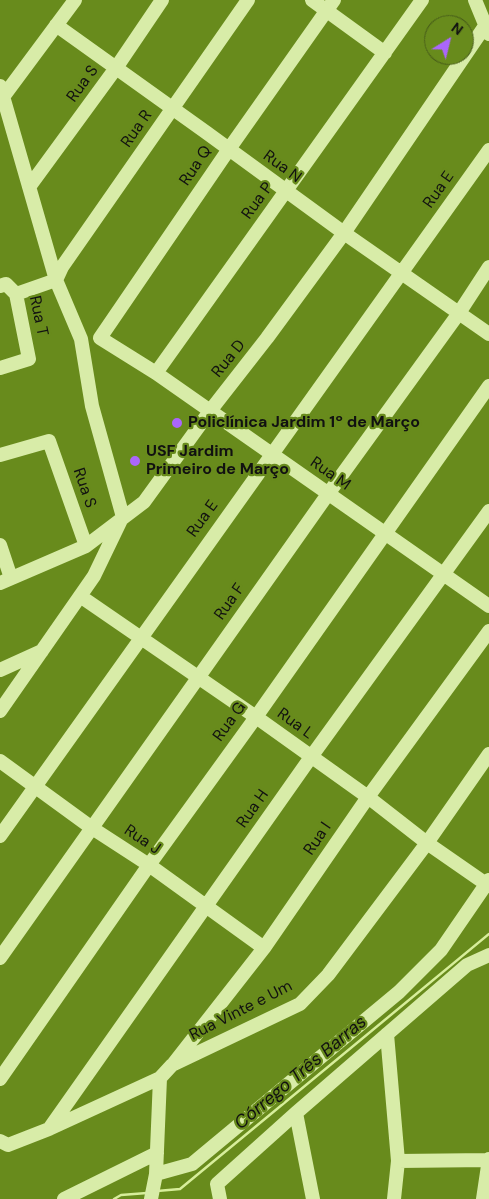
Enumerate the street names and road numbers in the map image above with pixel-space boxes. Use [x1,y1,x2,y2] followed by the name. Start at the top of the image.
[63,62,103,106] street label: Rua S
[117,107,157,151] street label: Rua R
[176,142,216,190] street label: Rua Q
[259,147,305,187] street label: Rua N
[419,168,459,212] street label: Rua E
[238,179,278,223] street label: Rua P
[24,294,52,338] street label: Rua T
[208,336,250,382] street label: Rua D
[306,453,354,495] street label: Rua M
[68,466,100,510] street label: Rua S
[183,497,223,541] street label: Rua E
[211,580,249,624] street label: Rua F
[209,699,251,745] street label: Rua G
[273,704,317,744] street label: Rua L
[233,786,273,832] street label: Rua H
[300,819,336,859] street label: Rua I
[120,821,164,859] street label: Rua J
[186,977,296,1045] street label: Rua Vinte e Um

